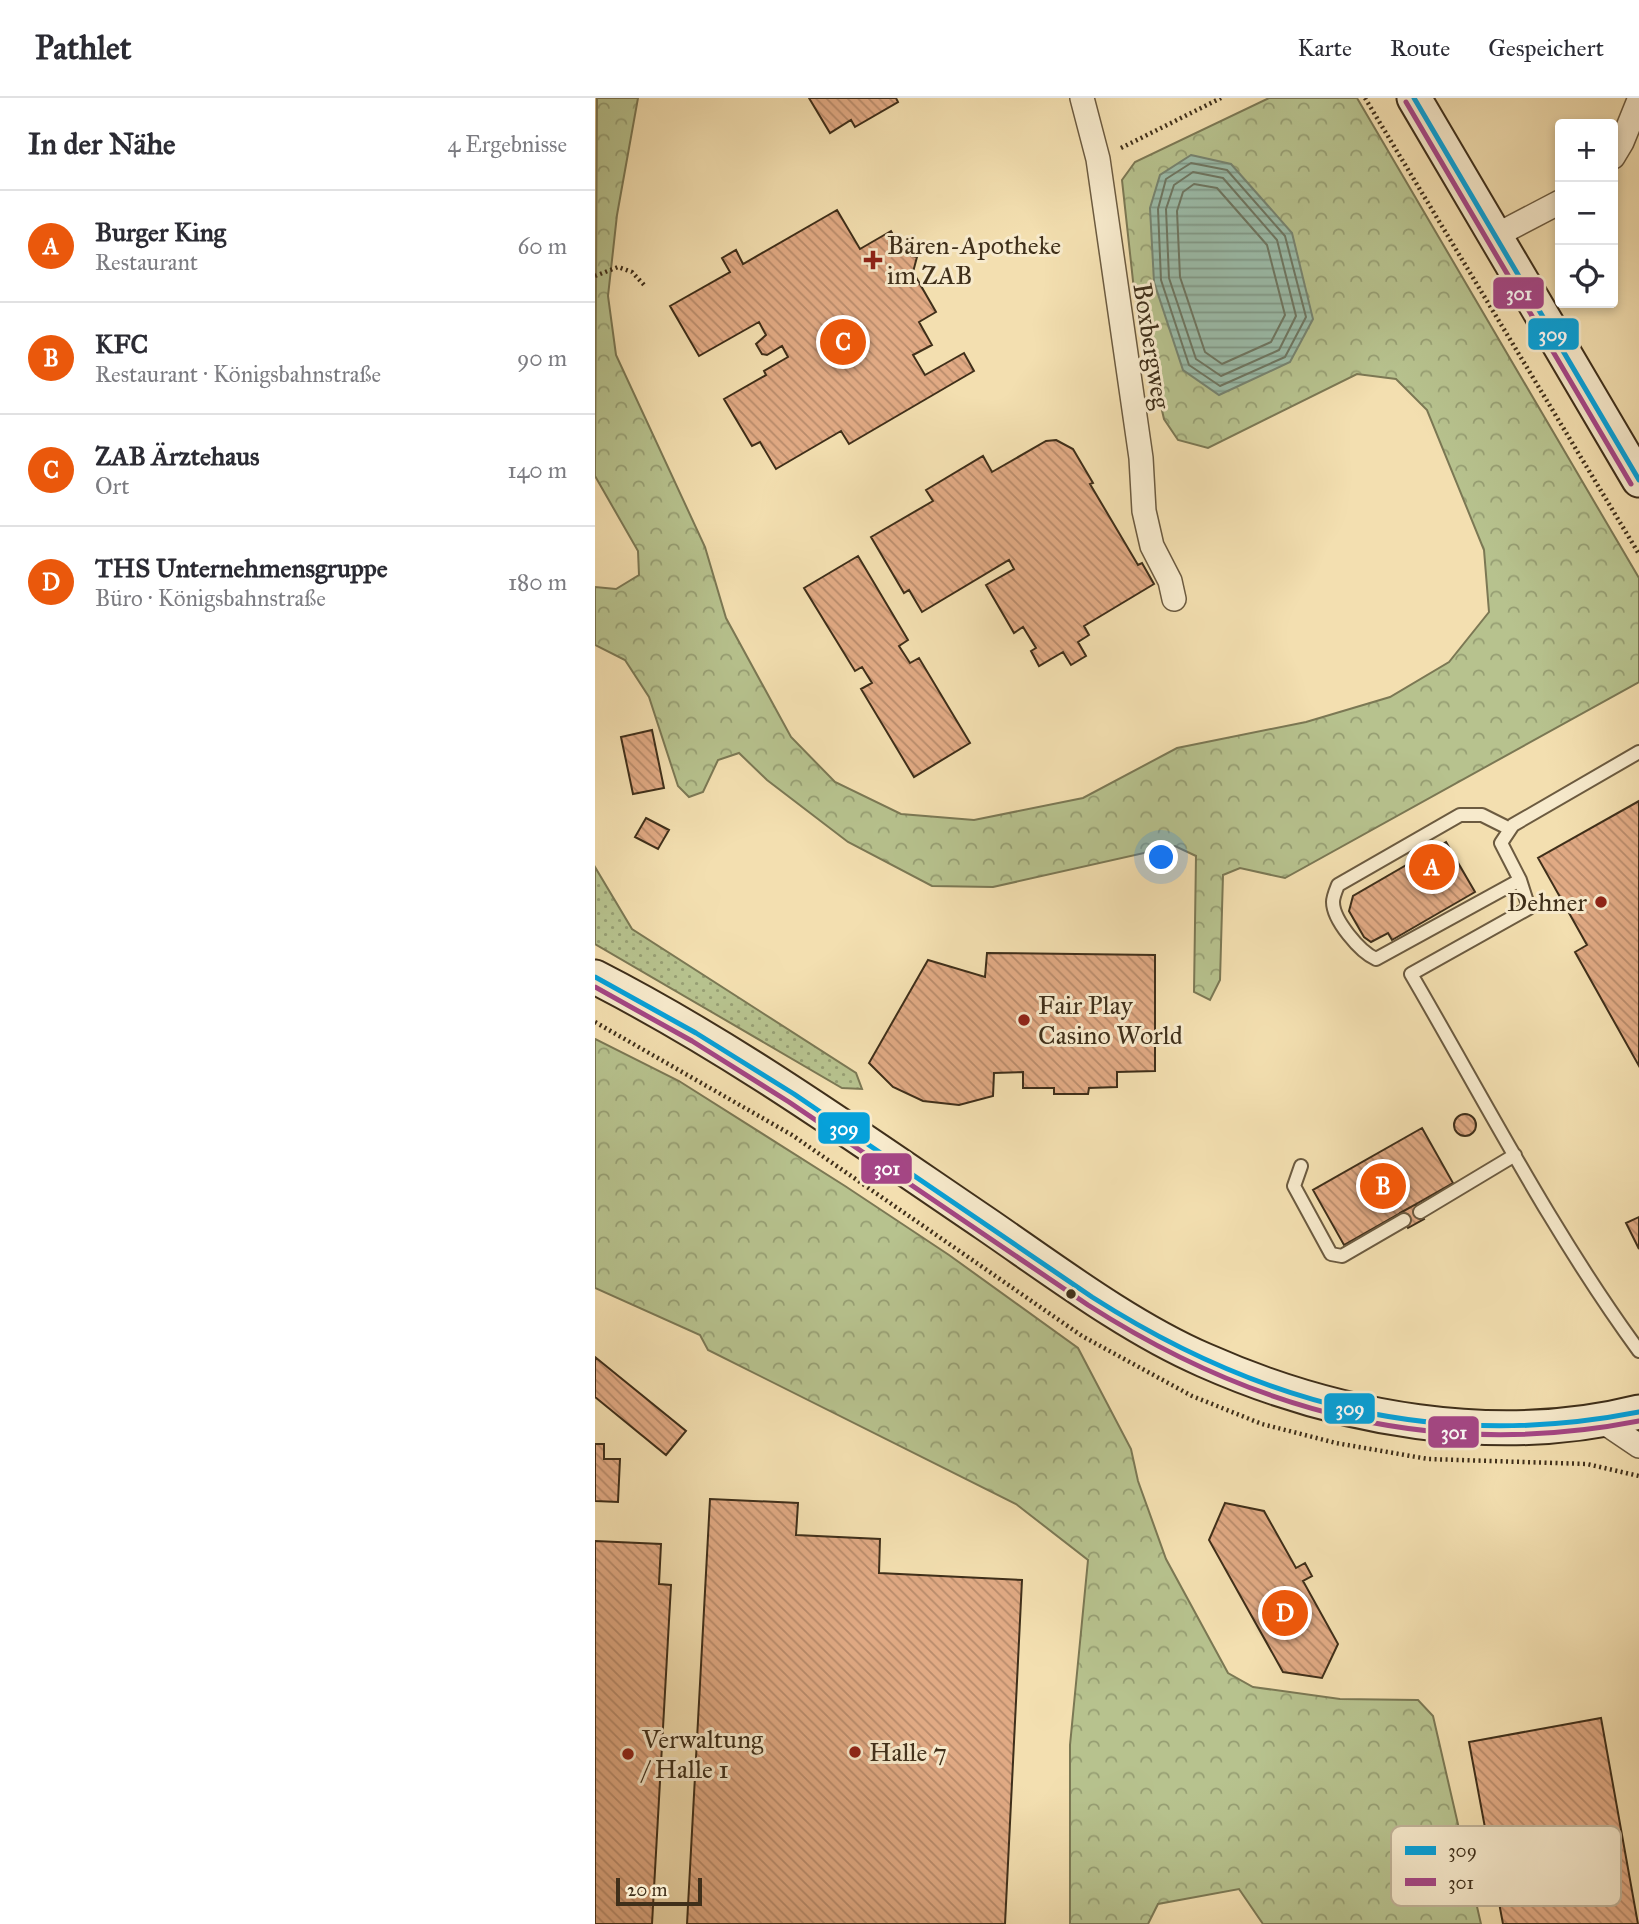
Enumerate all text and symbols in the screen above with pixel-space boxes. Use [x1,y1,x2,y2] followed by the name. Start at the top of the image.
[35,28,132,68] text: Pathlet
[1297,33,1352,63] text: Karte
[1390,33,1450,63] text: Route
[1488,33,1604,63] text: Gespeichert
[1555,119,1618,308] map controls
[1555,119,1618,182] button: +
[28,126,176,162] text: In der Nähe
[448,130,567,158] text: 4 Ergebnisse
[1555,182,1618,245] button: −
[95,216,226,248] text: Burger King
[887,229,1061,291] place label: Bären-Apotheke im ZAB
[43,232,59,260] text: A
[518,232,567,260] text: 60 m
[1555,245,1618,308] button: locate
[95,248,198,276] text: Restaurant
[865,252,881,268] marker: Bären-Apotheke im ZAB
[1492,276,1545,310] line badge: 301
[1126,281,1178,412] street label: Boxbergweg
[1506,282,1532,306] text: 301
[820,316,866,368] pin: C
[1527,317,1580,351] line badge: 309
[1539,323,1567,347] text: 309
[95,328,148,360] text: KFC
[43,344,59,372] text: B
[517,344,567,372] text: 90 m
[95,360,381,388] text: Restaurant · Königsbahnstraße
[95,440,260,472] text: ZAB Ärztehaus
[43,456,59,484] text: C
[507,456,567,484] text: 140 m
[95,472,129,500] text: Ort
[95,552,388,584] text: THS Unternehmensgruppe
[42,568,60,596] text: D
[508,568,567,596] text: 180 m
[95,584,326,612] text: Büro · Königsbahnstraße
[1144,840,1178,874] your location
[1409,841,1455,893] pin: A
[1507,886,1587,918] place label: Dehner
[1593,894,1609,910] marker: Dehner
[1038,989,1183,1051] place label: Fair Play Casino World
[1016,1012,1032,1028] marker: Fair Play Casino World
[817,1111,871,1145] line badge: 309
[830,1117,858,1141] text: 309
[860,1152,913,1185] line badge: 301
[874,1157,900,1181] text: 301
[1360,1160,1406,1212] pin: B
[1064,1287,1078,1301] unlabelled marker
[1323,1392,1376,1425] line badge: 309
[1336,1397,1364,1421] text: 309
[1427,1415,1480,1449] line badge: 301
[1441,1421,1467,1445] text: 301
[1262,1587,1308,1639] pin: D
[640,1723,764,1785] place label: Verwaltung / Halle 1
[869,1736,947,1768] place label: Halle 7
[847,1744,863,1760] marker: Halle 7
[620,1746,636,1762] marker: Verwaltung / Halle 1
[1391,1826,1621,1906] legend
[1448,1839,1477,1862] text: 309
[1448,1871,1474,1894] text: 301
[616,1875,702,1907] scale bar
[627,1878,668,1901] text: 20 m

